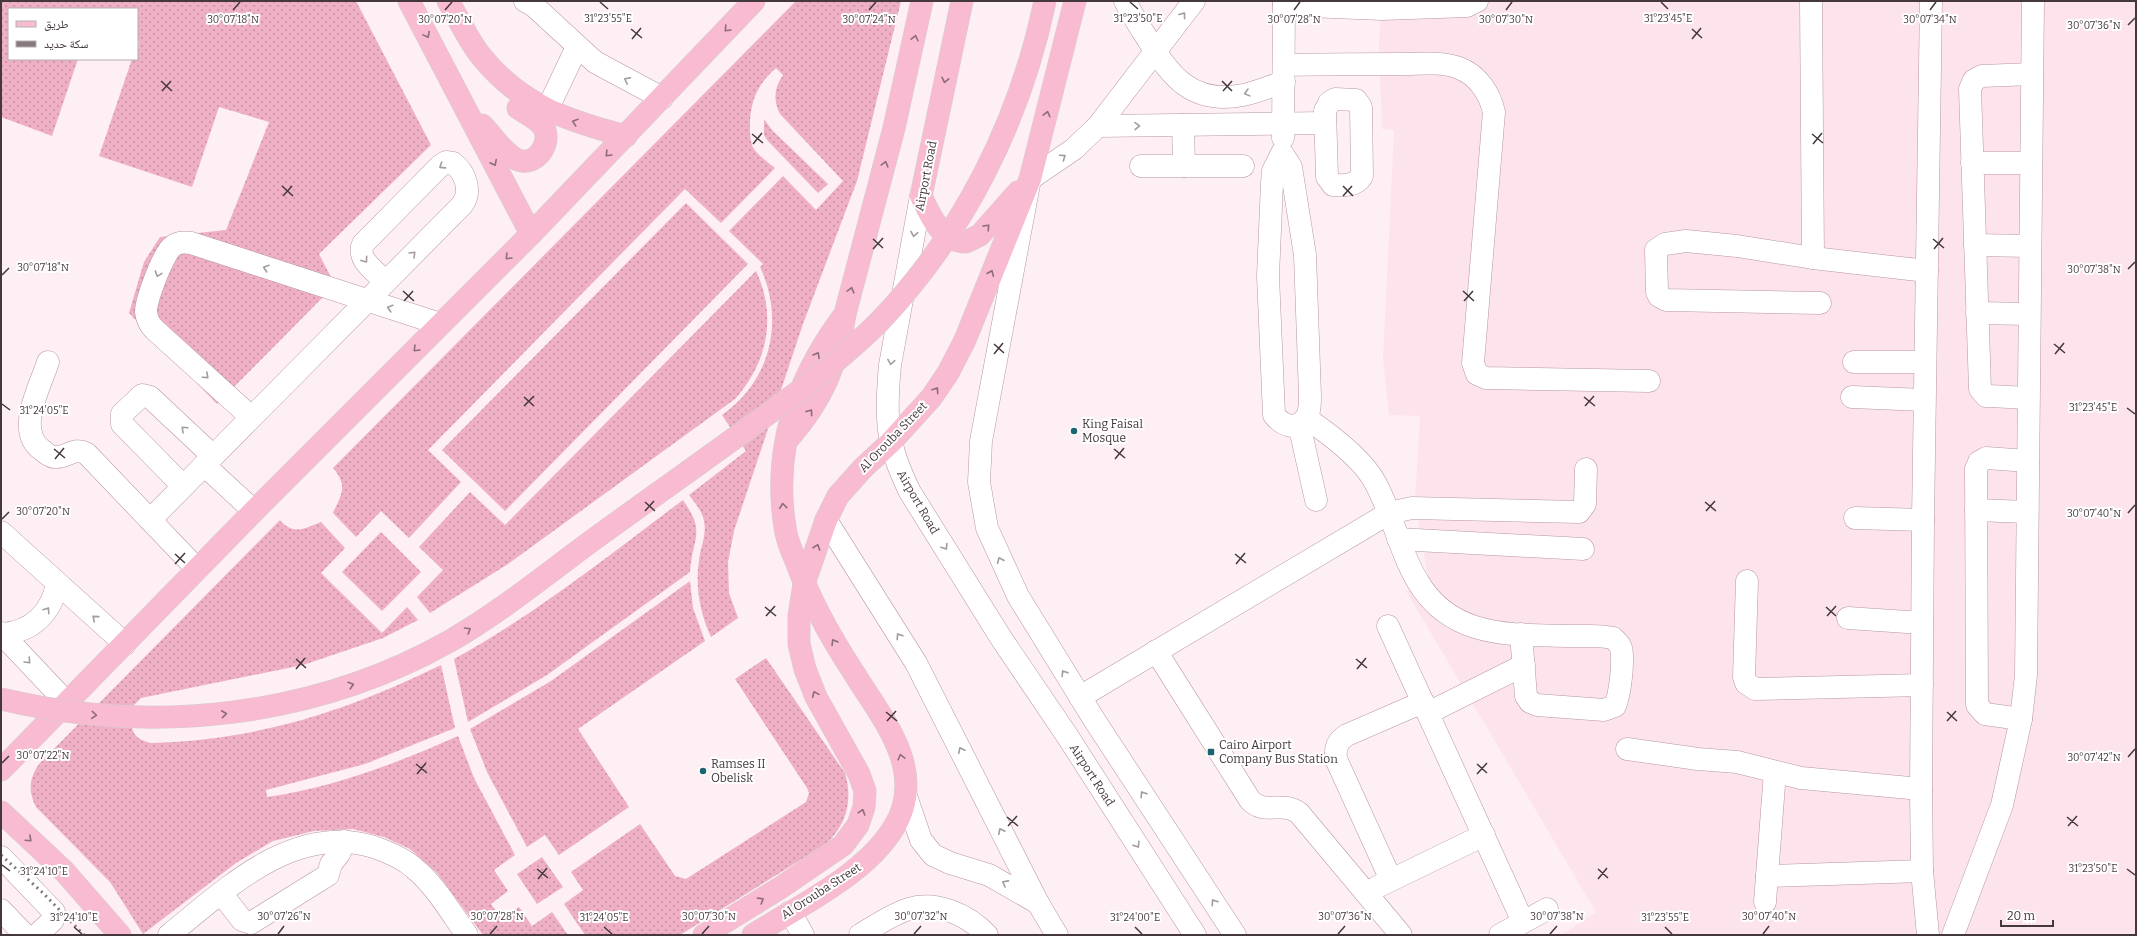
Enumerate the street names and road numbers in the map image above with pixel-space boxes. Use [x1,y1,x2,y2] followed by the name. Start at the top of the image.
[912,140,940,212] street label: Airport Road
[856,399,930,475] street label: Al Orouba Street
[894,468,942,536] street label: Airport Road
[1067,741,1117,809] street label: Airport Road
[779,860,864,922] street label: Al Orouba Street

